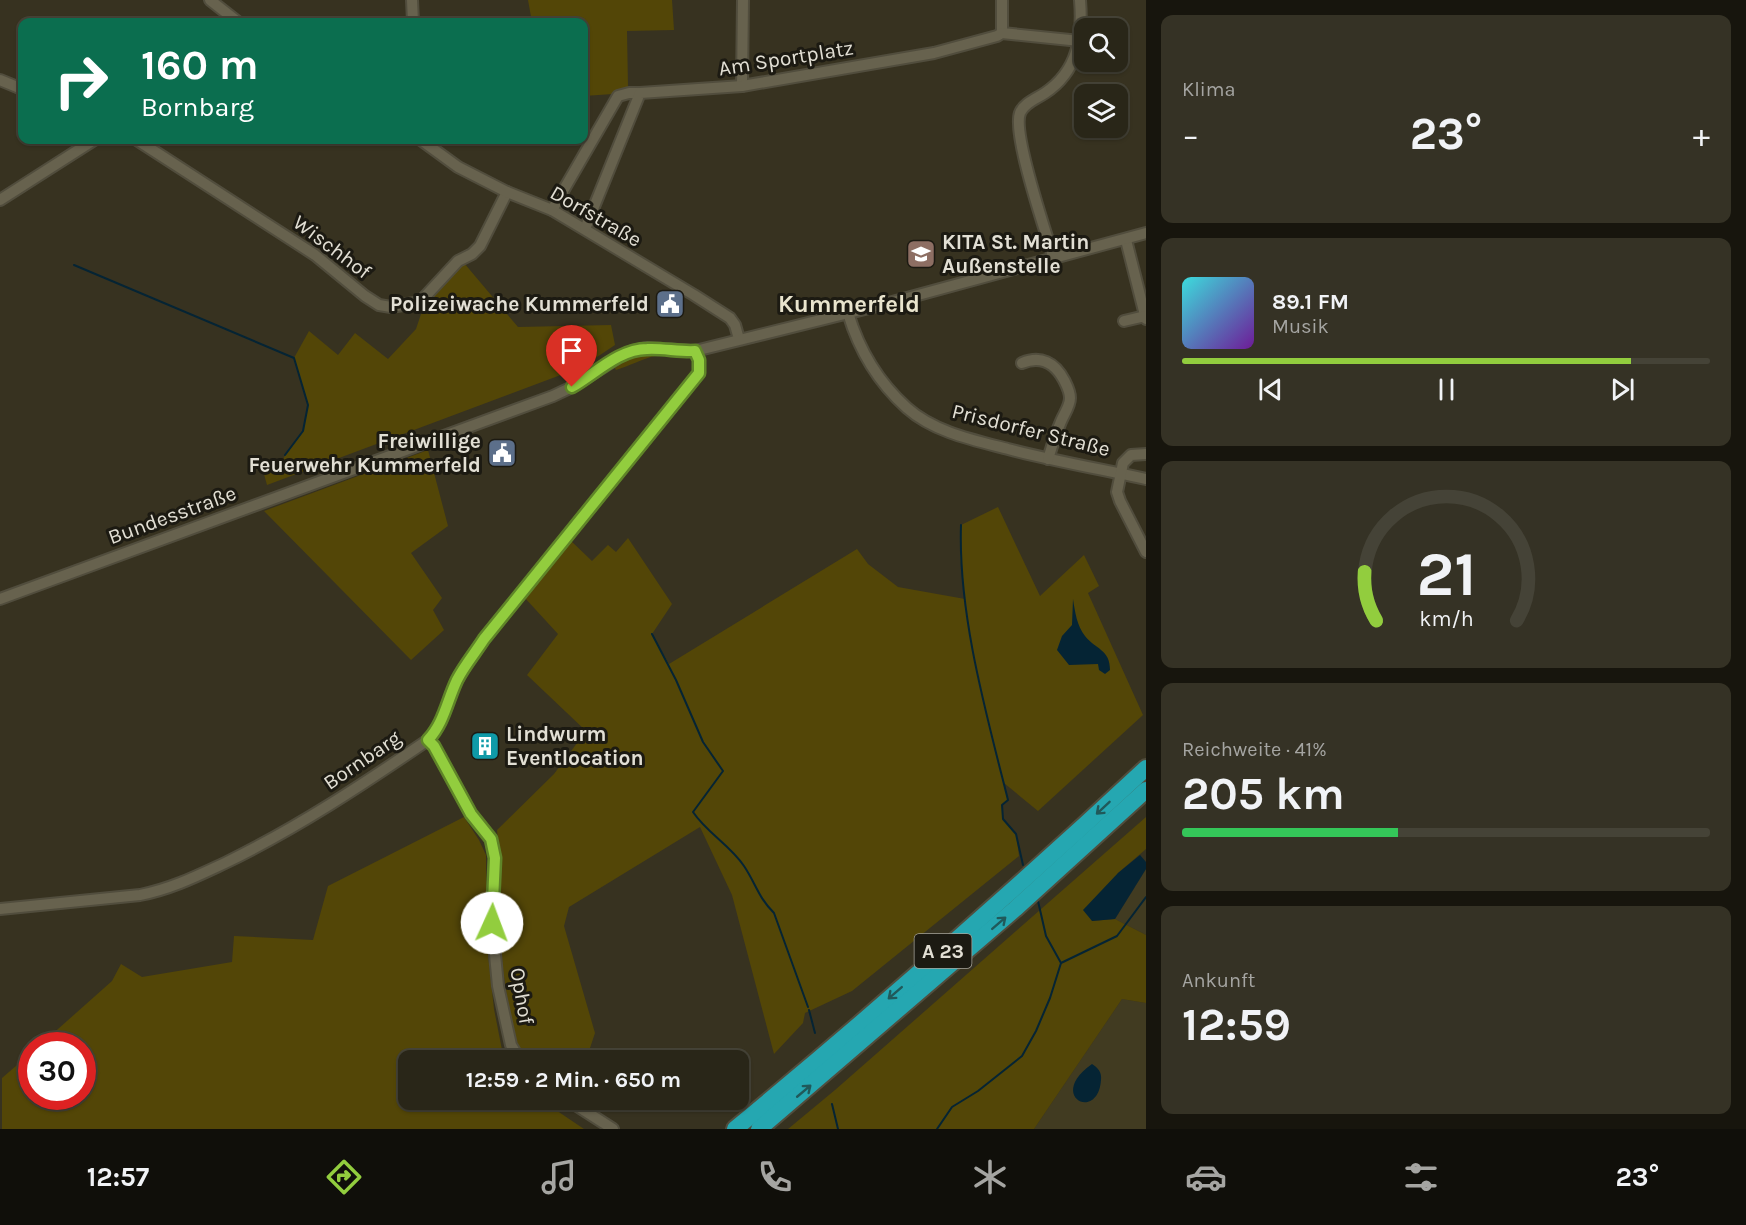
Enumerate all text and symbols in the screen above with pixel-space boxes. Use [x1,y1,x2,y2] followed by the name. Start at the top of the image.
[1074,18,1128,138] map controls
[1074,18,1128,72] button: search
[717,35,855,81] street label: Am Sportplatz
[141,40,259,90] text: 160 m
[42,42,120,120] icon: right
[1182,78,1235,101] text: Klima
[1074,84,1128,138] button: layers
[141,91,254,123] text: Bornbarg
[1410,108,1482,160] text: 23°
[1182,116,1199,154] text: −
[1693,116,1710,154] text: +
[546,180,646,252] street label: Dorfstraße
[288,210,376,284] street label: Wischhof
[942,230,1089,278] place label: KITA St. Martin Außenstelle
[905,238,937,270] school or university icon: KITA St. Martin Außenstelle
[654,288,686,320] public building icon: Polizeiwache Kummerfeld
[1272,289,1349,315] text: 89.1 FM
[778,290,920,318] district label: Kummerfeld
[390,292,649,316] place label: Polizeiwache Kummerfeld
[1272,315,1329,338] text: Musik
[546,325,597,387] pin
[555,334,588,367] icon: arrive
[1254,373,1287,406] icon: previous
[1430,373,1463,406] icon: pause
[1606,373,1639,406] icon: next
[950,399,1112,461] street label: Prisdorfer Straße
[249,429,481,477] place label: Freiwillige Feuerwehr Kummerfeld
[486,437,518,469] public building icon: Freiwillige Feuerwehr Kummerfeld
[105,481,239,549] street label: Bundesstraße
[1416,539,1476,612] text: 21
[1419,607,1473,632] text: km/h
[506,722,644,770] place label: Lindwurm Eventlocation
[319,725,405,795] street label: Bornbarg
[469,730,501,762] building icon: Lindwurm Eventlocation
[1182,738,1327,761] text: Reichweite · 41%
[1182,768,1345,820] text: 205 km
[1096,801,1111,815] one-way arrow
[460,891,524,955] position arrow
[991,916,1006,930] one-way arrow
[914,934,972,968] road number: A 23
[505,966,539,1027] street label: Ophof
[1182,969,1255,992] text: Ankunft
[887,986,903,1000] one-way arrow
[1182,999,1291,1051] text: 12:59
[18,1032,96,1110] speed limit sign: 30
[466,1067,681,1093] text: 12:59 · 2 Min. · 650 m
[796,1085,812,1098] one-way arrow
[323,1156,365,1198] icon: directions
[538,1156,580,1198] icon: music
[754,1156,796,1198] icon: phone
[969,1156,1011,1198] icon: climate
[1185,1156,1227,1198] icon: car
[1400,1156,1442,1198] icon: filters
[87,1161,149,1193] text: 12:57
[1616,1161,1659,1193] text: 23°

